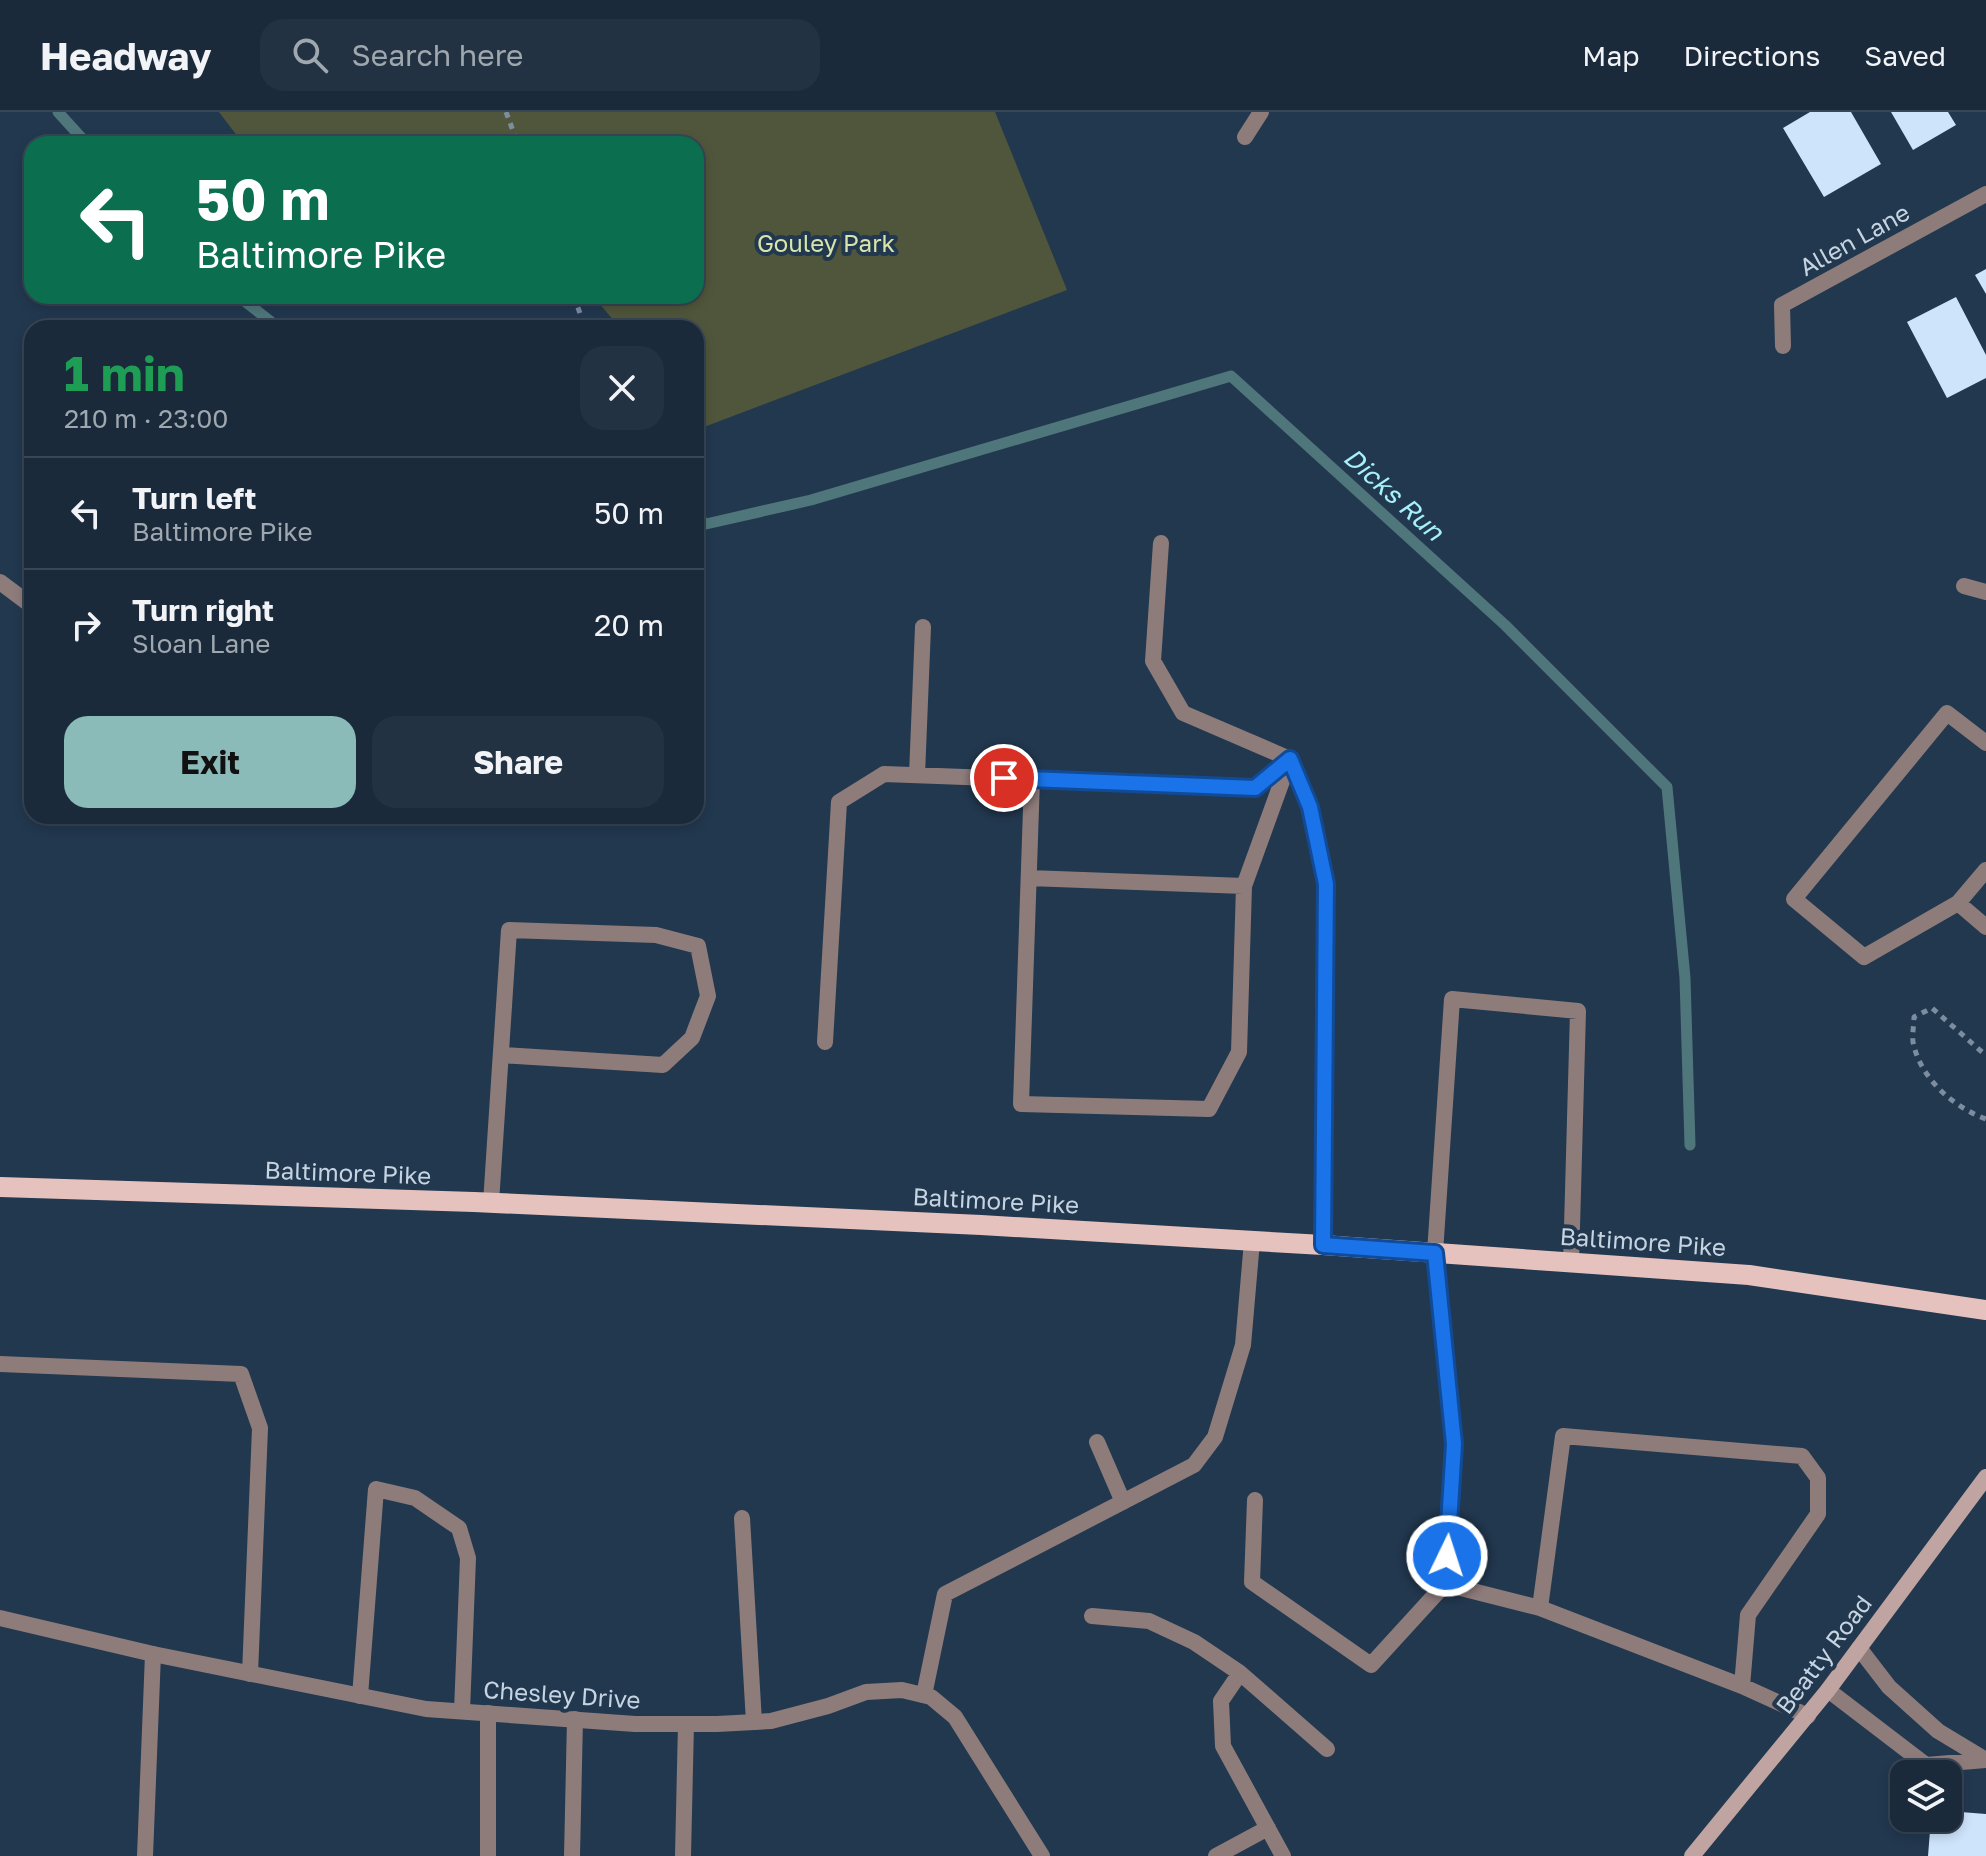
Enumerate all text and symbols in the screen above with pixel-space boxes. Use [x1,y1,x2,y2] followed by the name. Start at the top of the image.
[260,19,820,91] search box
[40,33,212,78] text: Headway
[288,33,332,77] icon: search
[352,37,523,73] text: Search here
[1582,39,1639,72] text: Map
[1683,39,1820,72] text: Directions
[1864,39,1946,72] text: Saved
[196,165,330,232] text: 50 m
[64,168,168,272] icon: left
[1794,197,1914,281] street label: Allen Lane
[757,228,895,257] park label: Gouley Park
[196,233,446,276] text: Baltimore Pike
[64,344,185,402] text: 1 min
[580,346,664,430] button: close
[64,403,228,434] text: 210 m · 23:00
[1338,441,1451,547] water label: Dicks Run
[132,480,257,516] text: Turn left
[64,491,108,535] icon: left
[594,495,664,531] text: 50 m
[132,516,313,547] text: Baltimore Pike
[132,592,274,628] text: Turn right
[64,603,108,647] icon: right
[594,607,664,643] text: 20 m
[132,628,270,659] text: Sloan Lane
[64,716,356,808] button: Exit
[372,716,664,808] button: Share
[970,744,1038,812] pin
[982,756,1026,800] icon: arrive
[264,1155,432,1189] street label: Baltimore Pike
[912,1181,1080,1219] street label: Baltimore Pike
[1559,1221,1727,1261] street label: Baltimore Pike
[1405,1514,1489,1598] position arrow
[1769,1589,1877,1719] street label: Beatty Road
[482,1674,642,1714] street label: Chesley Drive
[1890,1760,1962,1832] map controls
[1890,1760,1962,1832] button: layers

